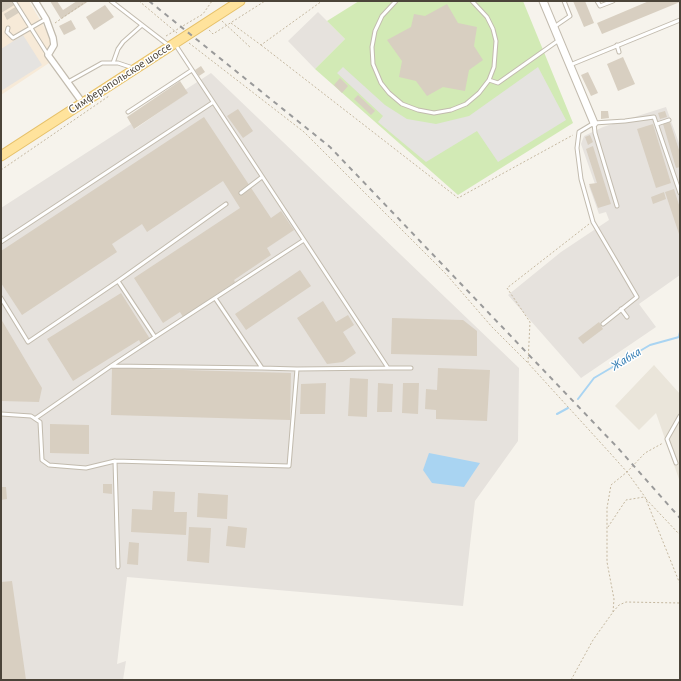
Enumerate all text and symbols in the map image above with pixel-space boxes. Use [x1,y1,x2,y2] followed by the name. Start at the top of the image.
[66,39,174,117] street label: Симферопольское шоссе
[608,344,644,374] water label: Жабка

